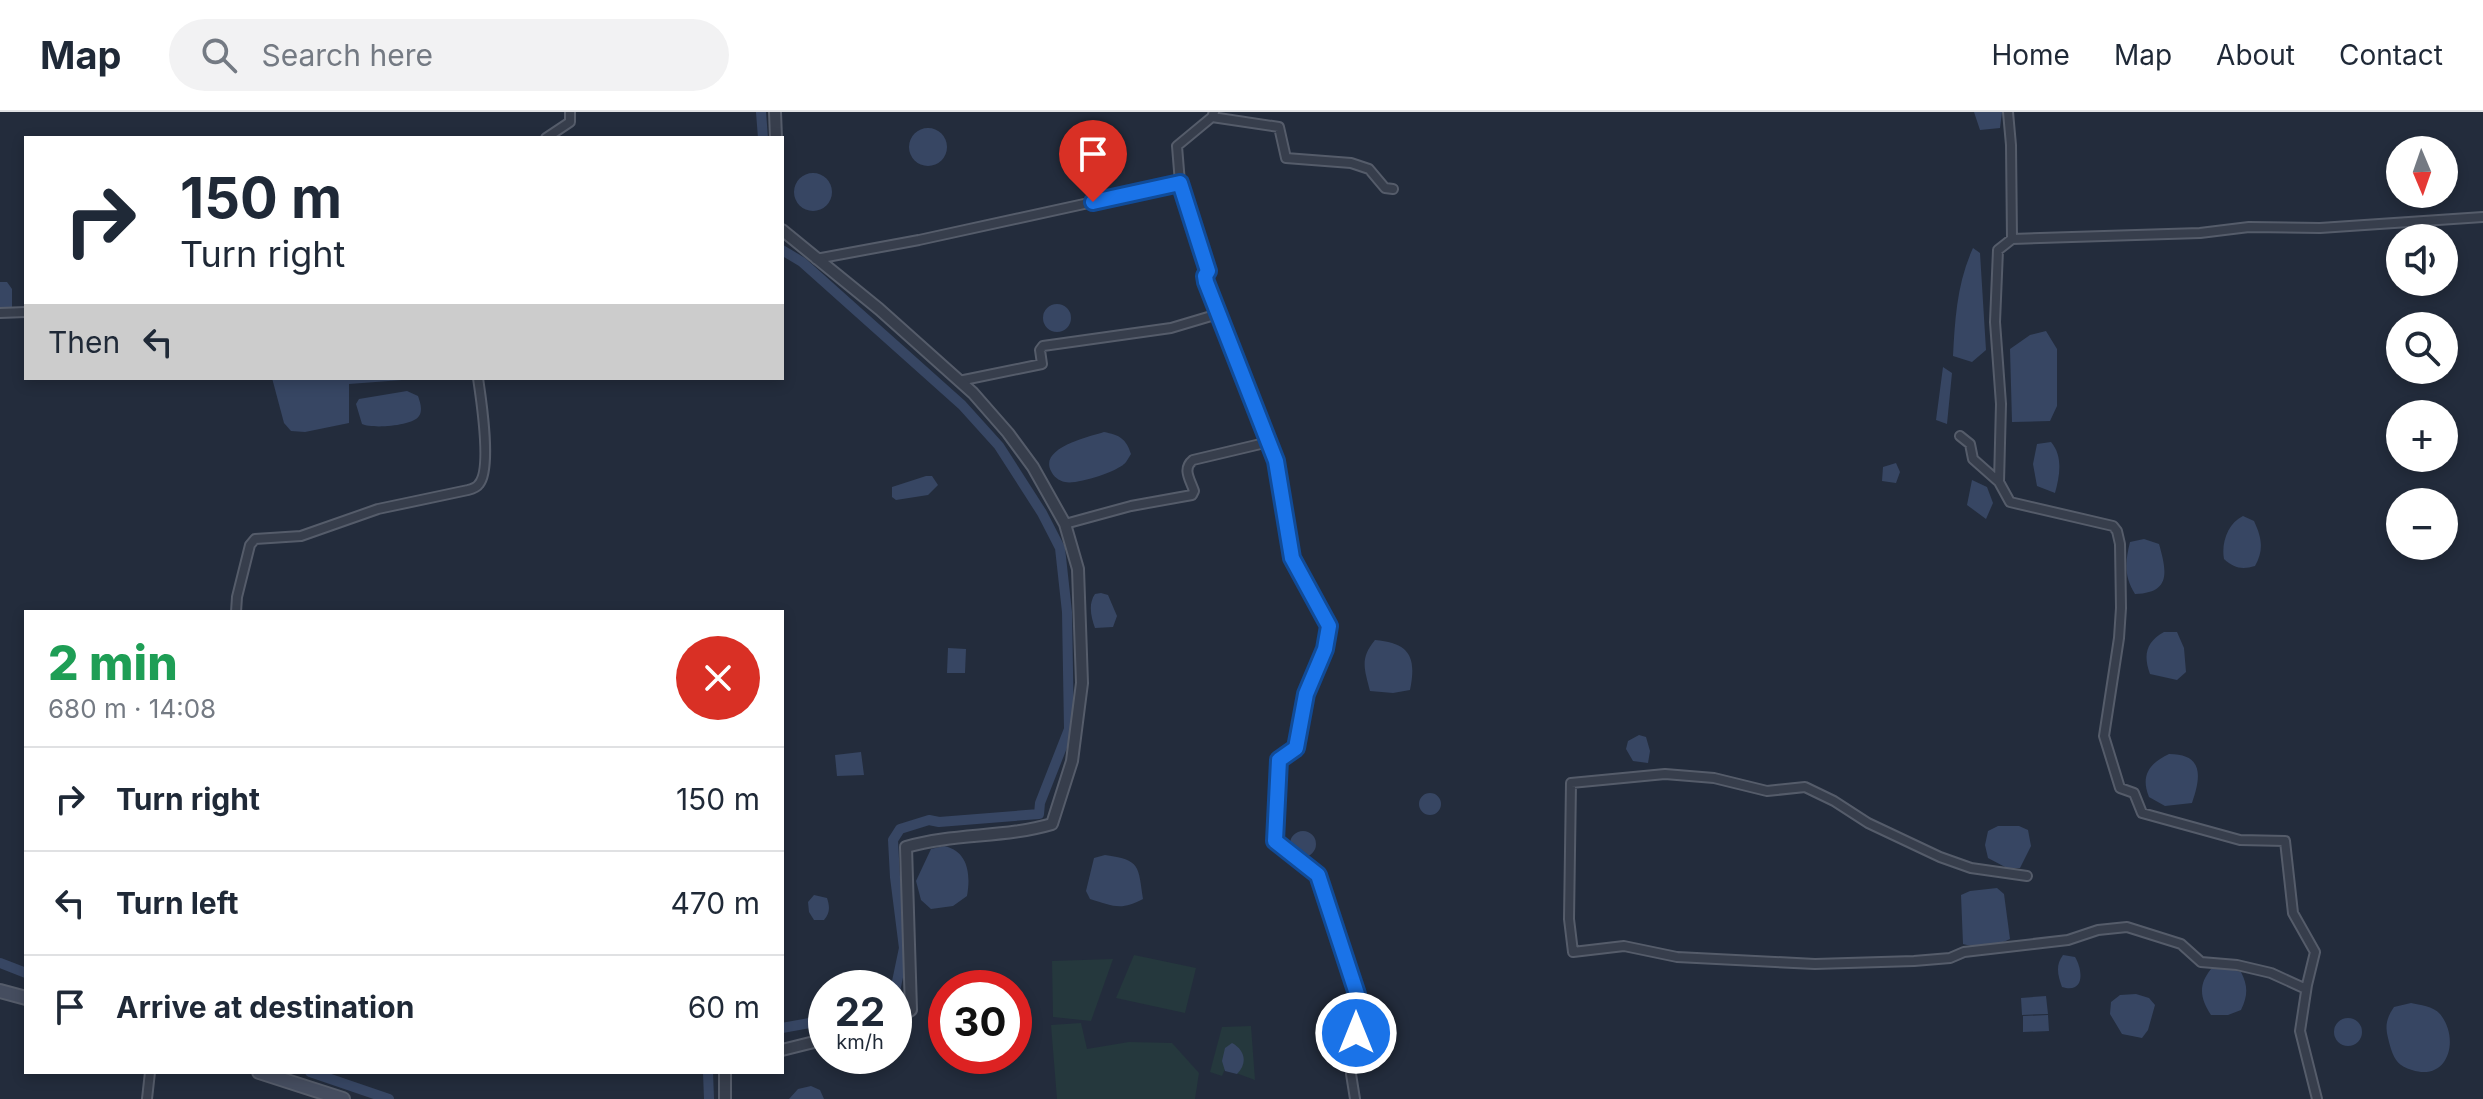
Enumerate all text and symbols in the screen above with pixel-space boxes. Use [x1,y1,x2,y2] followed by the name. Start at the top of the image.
[169,19,729,91] search box
[40,32,121,78] text: Map
[197,33,241,77] icon: search
[261,37,433,73] text: Search here
[1991,38,2070,72] text: Home
[2114,38,2172,72] text: Map
[2216,38,2295,72] text: About
[2339,38,2443,72] text: Contact
[1059,120,1127,202] pin
[1071,132,1115,176] icon: arrive
[2386,136,2458,208] north arrow
[2386,136,2458,560] map controls
[180,164,342,232] text: 150 m
[48,168,152,272] icon: right
[2386,224,2458,296] button: sound
[180,232,345,276] text: Turn right
[2386,312,2458,384] button: search
[136,320,180,364] icon: left
[48,324,120,360] text: Then
[2386,400,2458,472] button: +
[2386,488,2458,560] button: −
[48,633,178,692] text: 2 min
[676,636,760,720] button: close
[48,693,216,724] text: 680 m · 14:08
[48,777,92,821] icon: right
[116,781,260,817] text: Turn right
[676,781,760,817] text: 150 m
[48,881,92,925] icon: left
[116,885,238,921] text: Turn left
[670,885,760,921] text: 470 m
[928,970,1032,1074] speed limit sign: 30
[48,985,92,1029] icon: arrive
[835,987,885,1036] text: 22
[116,989,414,1025] text: Arrive at destination
[688,989,760,1025] text: 60 m
[1314,991,1398,1075] position arrow
[836,1030,884,1054] text: km/h

